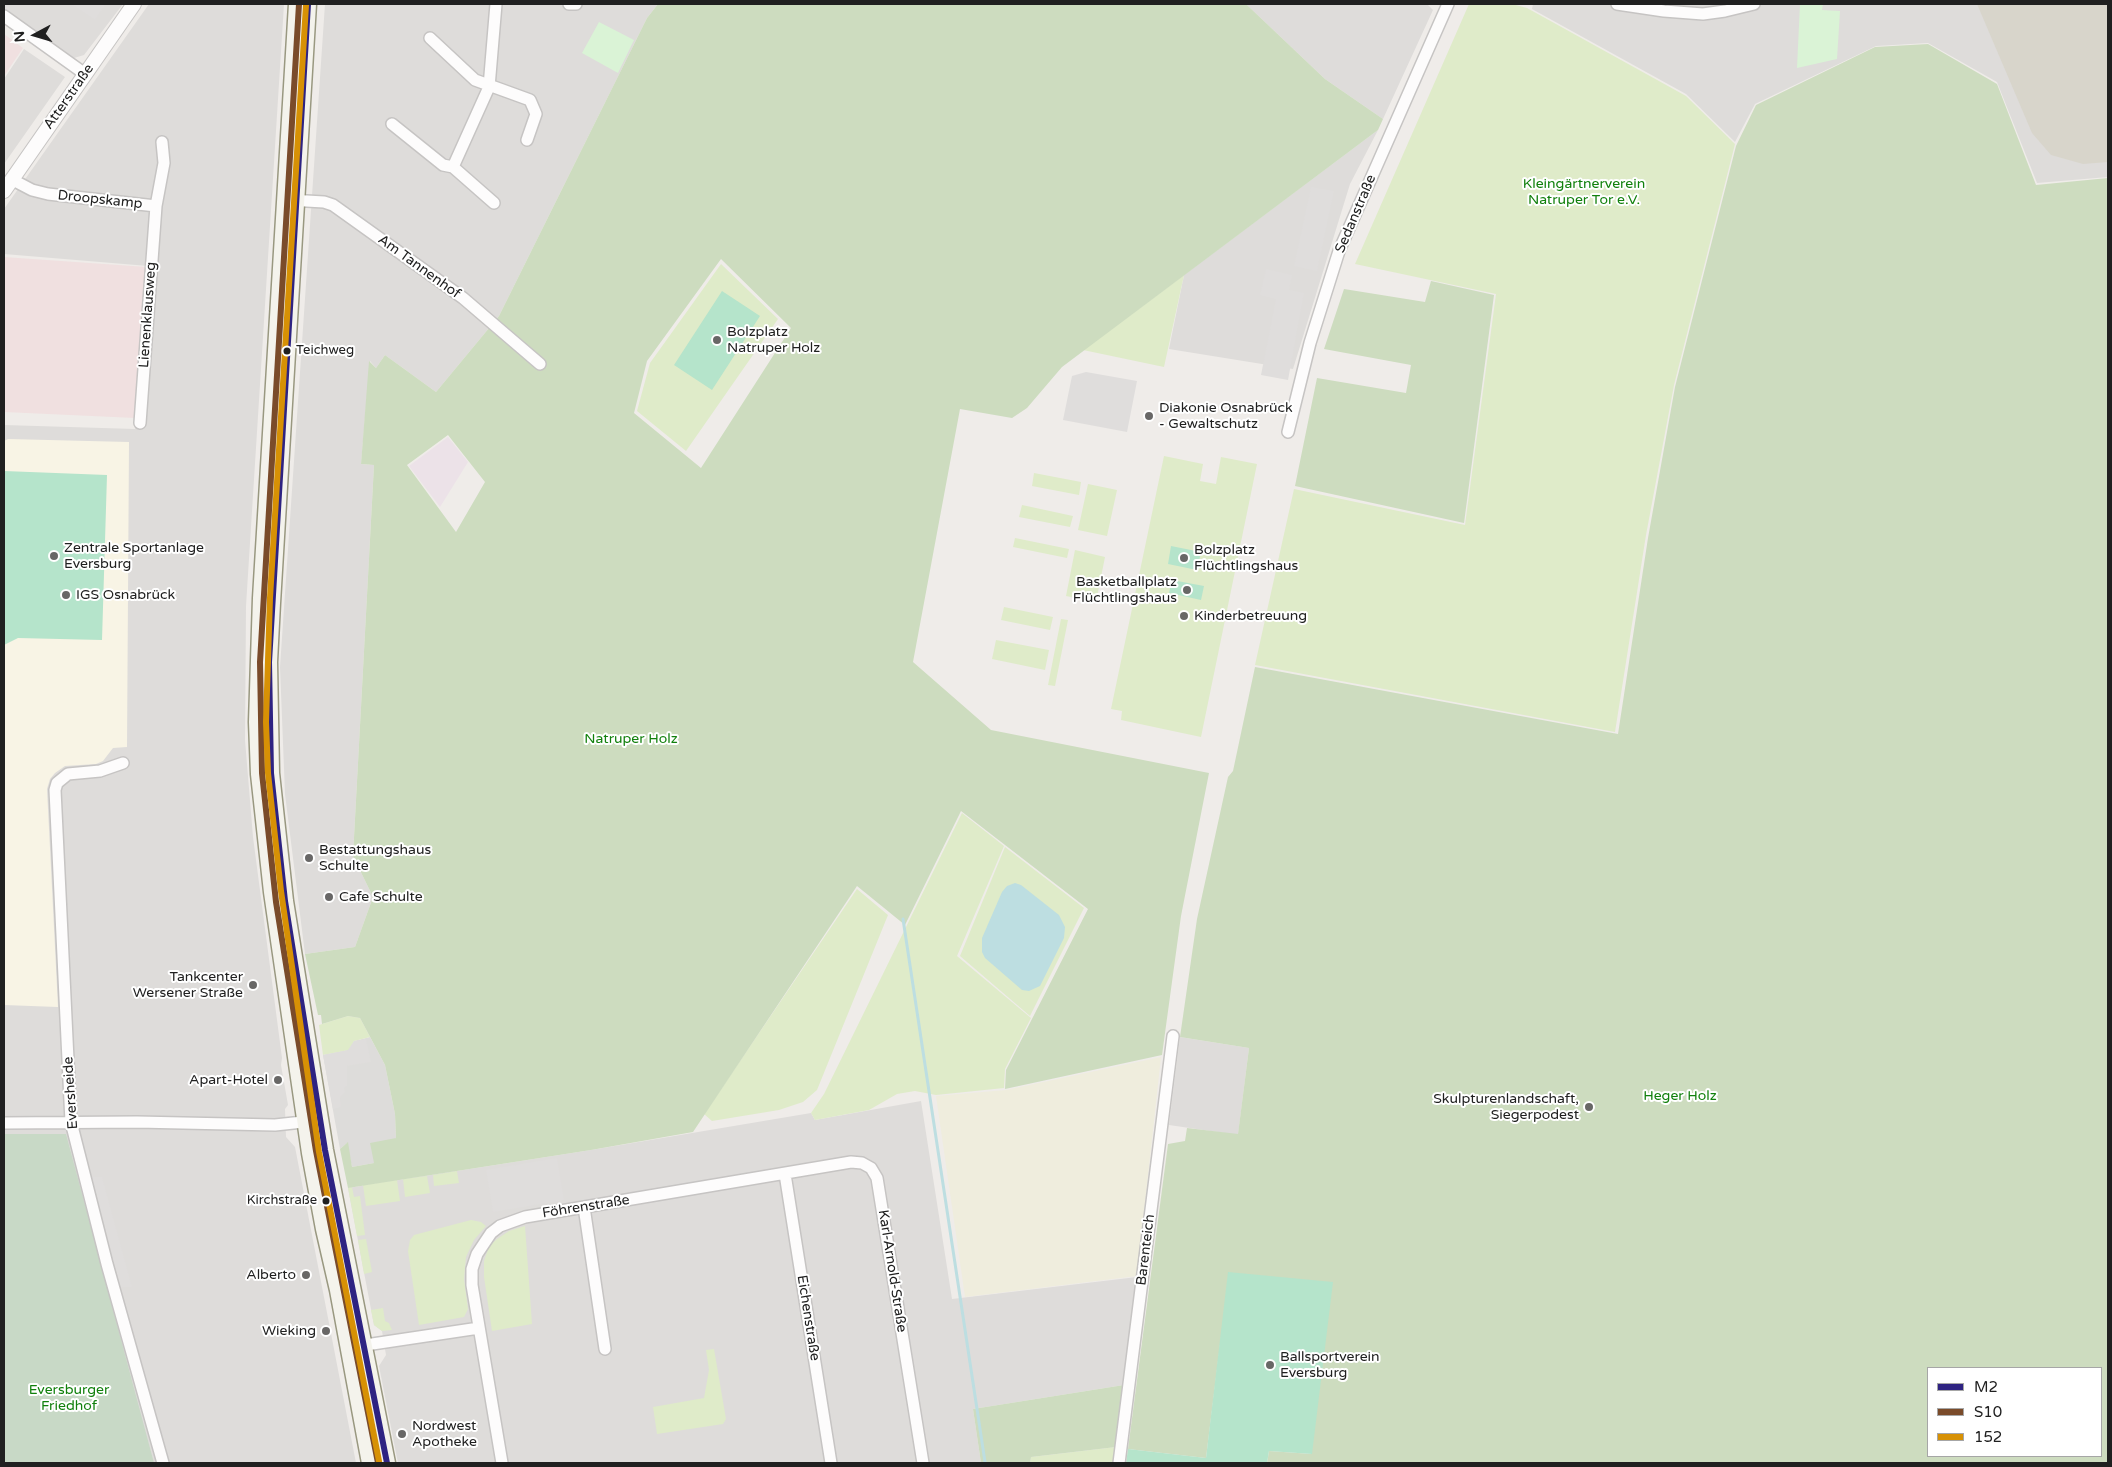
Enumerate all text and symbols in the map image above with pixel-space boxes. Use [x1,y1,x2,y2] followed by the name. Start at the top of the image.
[10,10,60,60] north arrow
[11,30,29,43] text: N
[40,61,98,133] street label: Atterstraße
[1332,172,1380,256] street label: Sedanstraße
[1523,176,1645,208] park label: Kleingärtnerverein Natruper Tor e.V.
[57,187,143,213] street label: Droopskamp
[374,231,464,303] street label: Am Tannenhof
[136,261,160,369] street label: Lienenklausweg
[727,324,820,357] place label: Bolzplatz Natruper Holz
[711,334,723,346] marker: Bolzplatz Natruper Holz
[296,343,354,359] place label: Teichweg
[282,346,292,356] marker: Teichweg
[1159,400,1293,432] place label: Diakonie Osnabrück - Gewaltschutz
[1143,410,1155,422] marker: Diakonie Osnabrück - Gewaltschutz
[64,540,204,572] place label: Zentrale Sportanlage Eversburg
[1194,542,1298,574] place label: Bolzplatz Flüchtlingshaus
[48,550,60,562] marker: Zentrale Sportanlage Eversburg
[1178,552,1190,564] marker: Bolzplatz Flüchtlingshaus
[1073,574,1177,606] place label: Basketballplatz Flüchtlingshaus
[1181,584,1193,596] marker: Basketballplatz Flüchtlingshaus
[76,587,175,603] place label: IGS Osnabrück
[60,589,72,601] marker: IGS Osnabrück
[1194,608,1307,624] place label: Kinderbetreuung
[1178,610,1190,622] marker: Kinderbetreuung
[584,731,678,747] park label: Natruper Holz
[319,842,431,874] place label: Bestattungshaus Schulte
[303,852,315,864] marker: Bestattungshaus Schulte
[339,889,423,905] place label: Cafe Schulte
[323,891,335,903] marker: Cafe Schulte
[133,969,243,1002] place label: Tankcenter Wersener Straße
[247,979,259,991] marker: Tankcenter Wersener Straße
[60,1056,82,1130] street label: Eversheide
[189,1072,268,1088] place label: Apart-Hotel
[272,1074,284,1086] marker: Apart-Hotel
[1643,1088,1717,1104] park label: Heger Holz
[1433,1091,1579,1124] place label: Skulpturenlandschaft, Siegerpodest
[1583,1101,1595,1113] marker: Skulpturenlandschaft, Siegerpodest
[541,1192,631,1222] street label: Föhrenstraße
[247,1193,317,1209] place label: Kirchstraße
[321,1196,331,1206] marker: Kirchstraße
[874,1209,910,1333] street label: Karl-Arnold-Straße
[1133,1213,1159,1287] street label: Barenteich
[246,1267,296,1283] place label: Alberto
[300,1269,312,1281] marker: Alberto
[793,1274,823,1362] street label: Eichenstraße
[262,1323,316,1339] place label: Wieking
[320,1325,332,1337] marker: Wieking
[1280,1349,1380,1381] place label: Ballsportverein Eversburg
[1264,1359,1276,1371] marker: Ballsportverein Eversburg
[1927,1367,2102,1457] legend
[1974,1378,1998,1396] text: M2
[29,1382,109,1414] park label: Eversburger Friedhof
[1974,1403,2002,1421] text: S10
[412,1418,477,1450] place label: Nordwest Apotheke
[396,1428,408,1440] marker: Nordwest Apotheke
[1974,1428,2002,1446] text: 152

